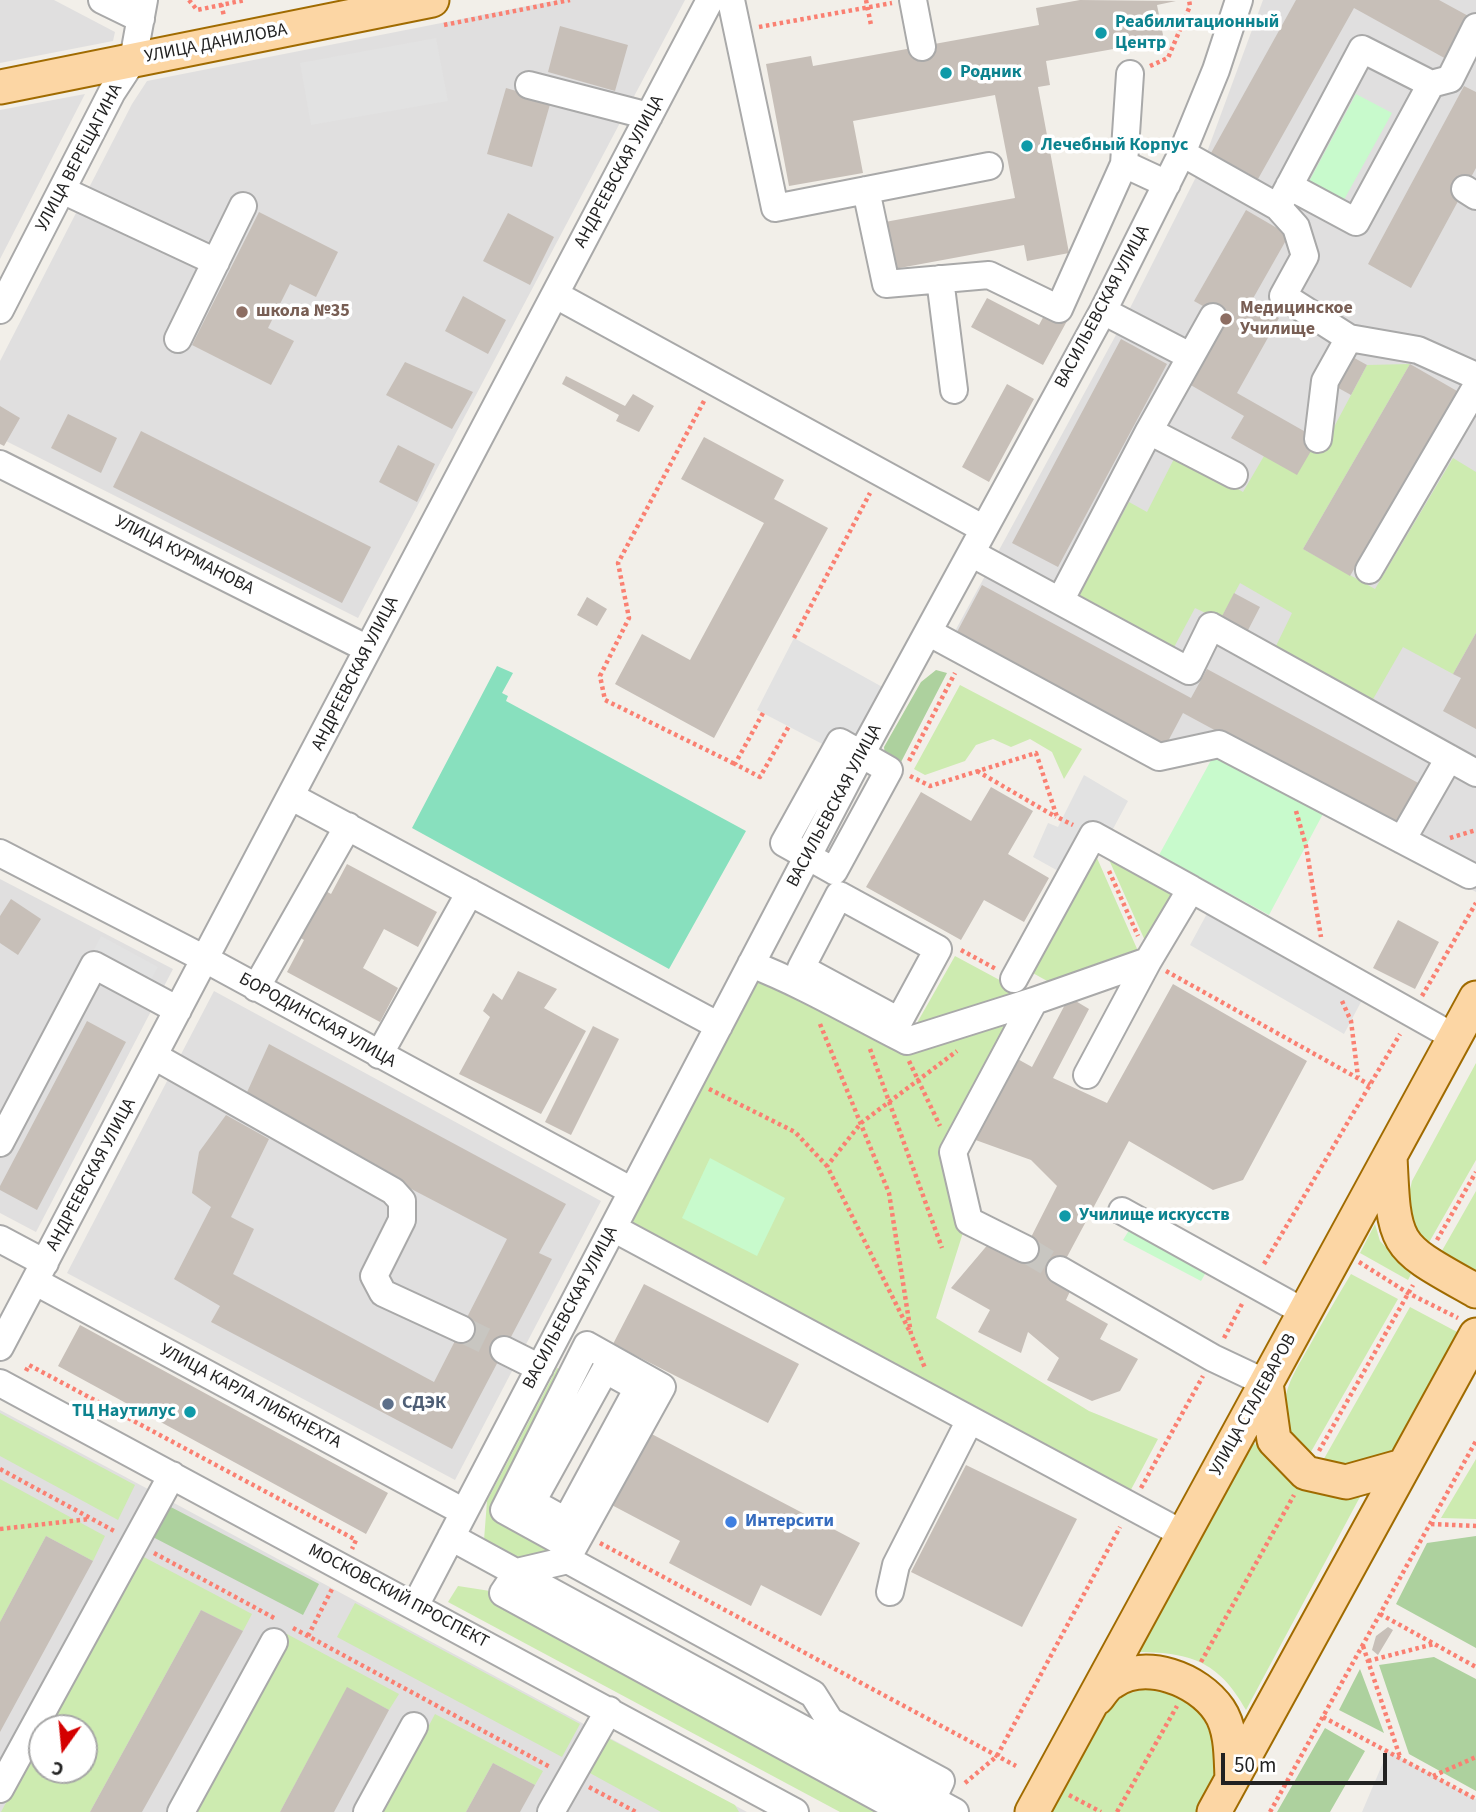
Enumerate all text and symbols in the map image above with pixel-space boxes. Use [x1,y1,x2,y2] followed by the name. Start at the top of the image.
[1115,12,1279,54] place label: Реабилитационный Центр
[143,20,289,68] street label: УЛИЦА ДАНИЛОВА
[1093,25,1109,41] marker: Реабилитационный Центр
[960,62,1022,84] place label: Родник
[938,65,954,81] marker: Родник
[32,81,128,235] street label: УЛИЦА ВЕРЕЩАГИНА
[571,92,669,252] street label: АНДРЕЕВСКАЯ УЛИЦА
[1041,135,1188,157] place label: Лечебный Корпус
[1019,138,1035,154] marker: Лечебный Корпус
[1051,222,1155,392] street label: ВАСИЛЬЕВСКАЯ УЛИЦА
[1240,298,1353,340] place label: Медицинское Училище
[256,301,350,323] place label: школа №35
[234,304,250,320] marker: школа №35
[1218,311,1234,327] marker: Медицинское Училище
[111,512,257,600] street label: УЛИЦА КУРМАНОВА
[308,593,404,755] street label: АНДРЕЕВСКАЯ УЛИЦА
[783,721,887,891] street label: ВАСИЛЬЕВСКАЯ УЛИЦА
[235,969,399,1073] street label: БОРОДИНСКАЯ УЛИЦА
[43,1095,141,1255] street label: АНДРЕЕВСКАЯ УЛИЦА
[1079,1205,1230,1227] place label: Училище искусств
[1057,1208,1073,1224] marker: Училище искусств
[519,1223,623,1393] street label: ВАСИЛЬЕВСКАЯ УЛИЦА
[1206,1330,1302,1480] street label: УЛИЦА СТАЛЕВАРОВ
[155,1340,345,1454] street label: УЛИЦА КАРЛА ЛИБКНЕХТА
[402,1393,446,1415] place label: СДЭК
[380,1396,396,1412] marker: СДЭК
[72,1401,176,1423] place label: ТЦ Наутилус
[182,1404,198,1420] marker: ТЦ Наутилус
[745,1511,834,1533] place label: Интерсити
[723,1514,739,1530] marker: Интерсити
[304,1540,492,1654] street label: МОСКОВСКИЙ ПРОСПЕКТ
[28,1714,98,1784] north arrow
[1224,1738,1390,1782] scale bar
[1234,1750,1276,1780] text: 50 m
[49,1753,67,1782] text: С

